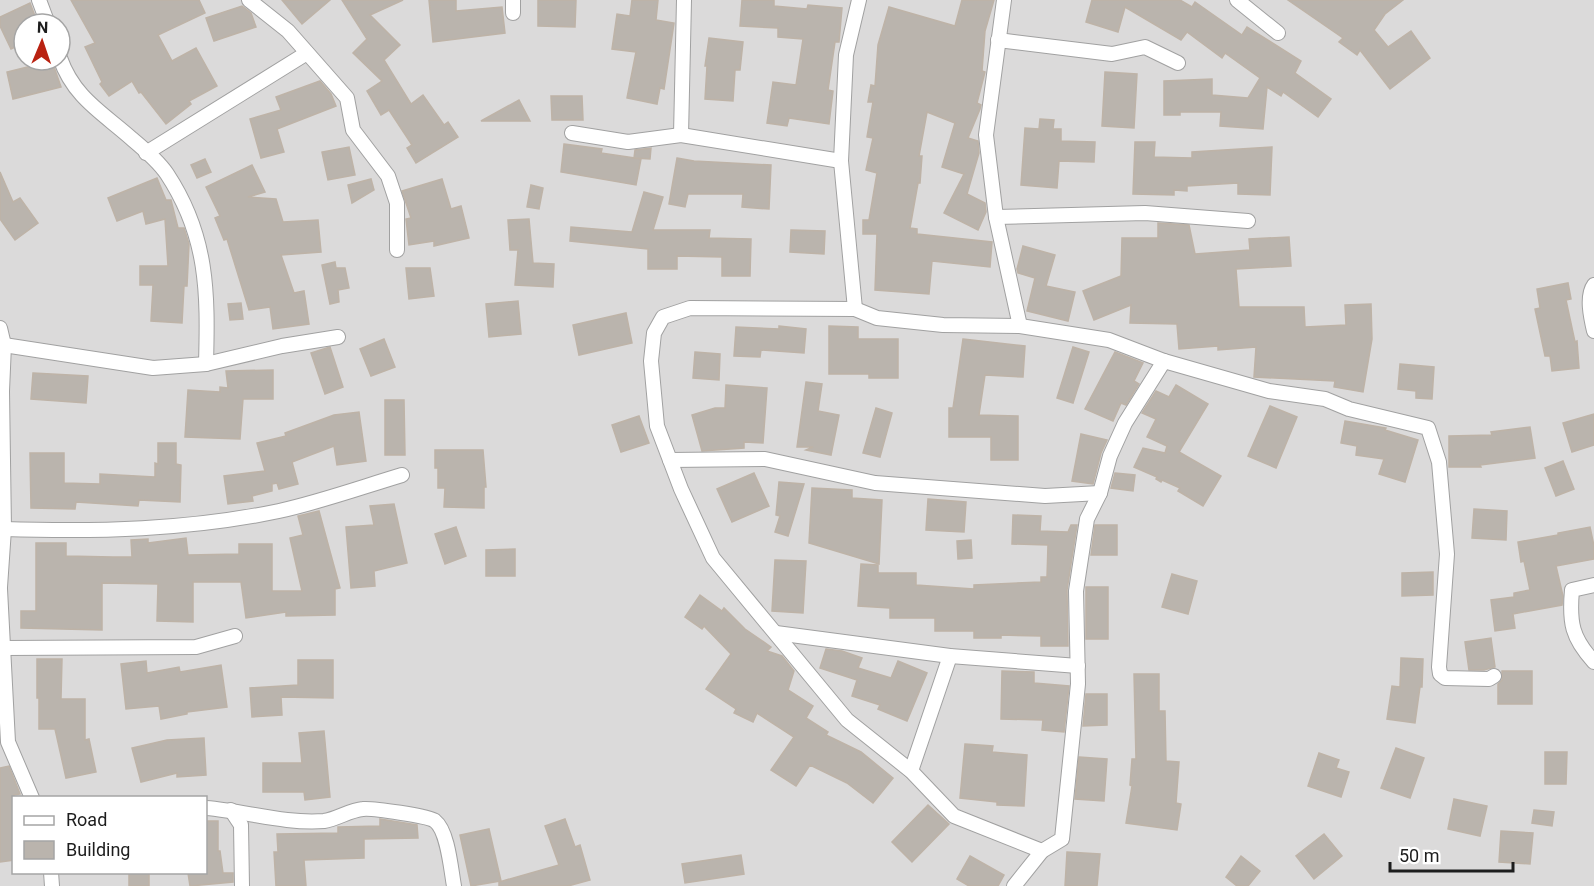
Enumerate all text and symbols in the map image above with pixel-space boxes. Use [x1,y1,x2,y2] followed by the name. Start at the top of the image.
[12,12,72,72] north arrow
[37,18,48,37] text: N
[12,796,207,874] legend
[66,809,107,830] text: Road
[1390,835,1513,873] scale bar
[66,839,130,860] text: Building
[1399,845,1439,866] text: 50 m

